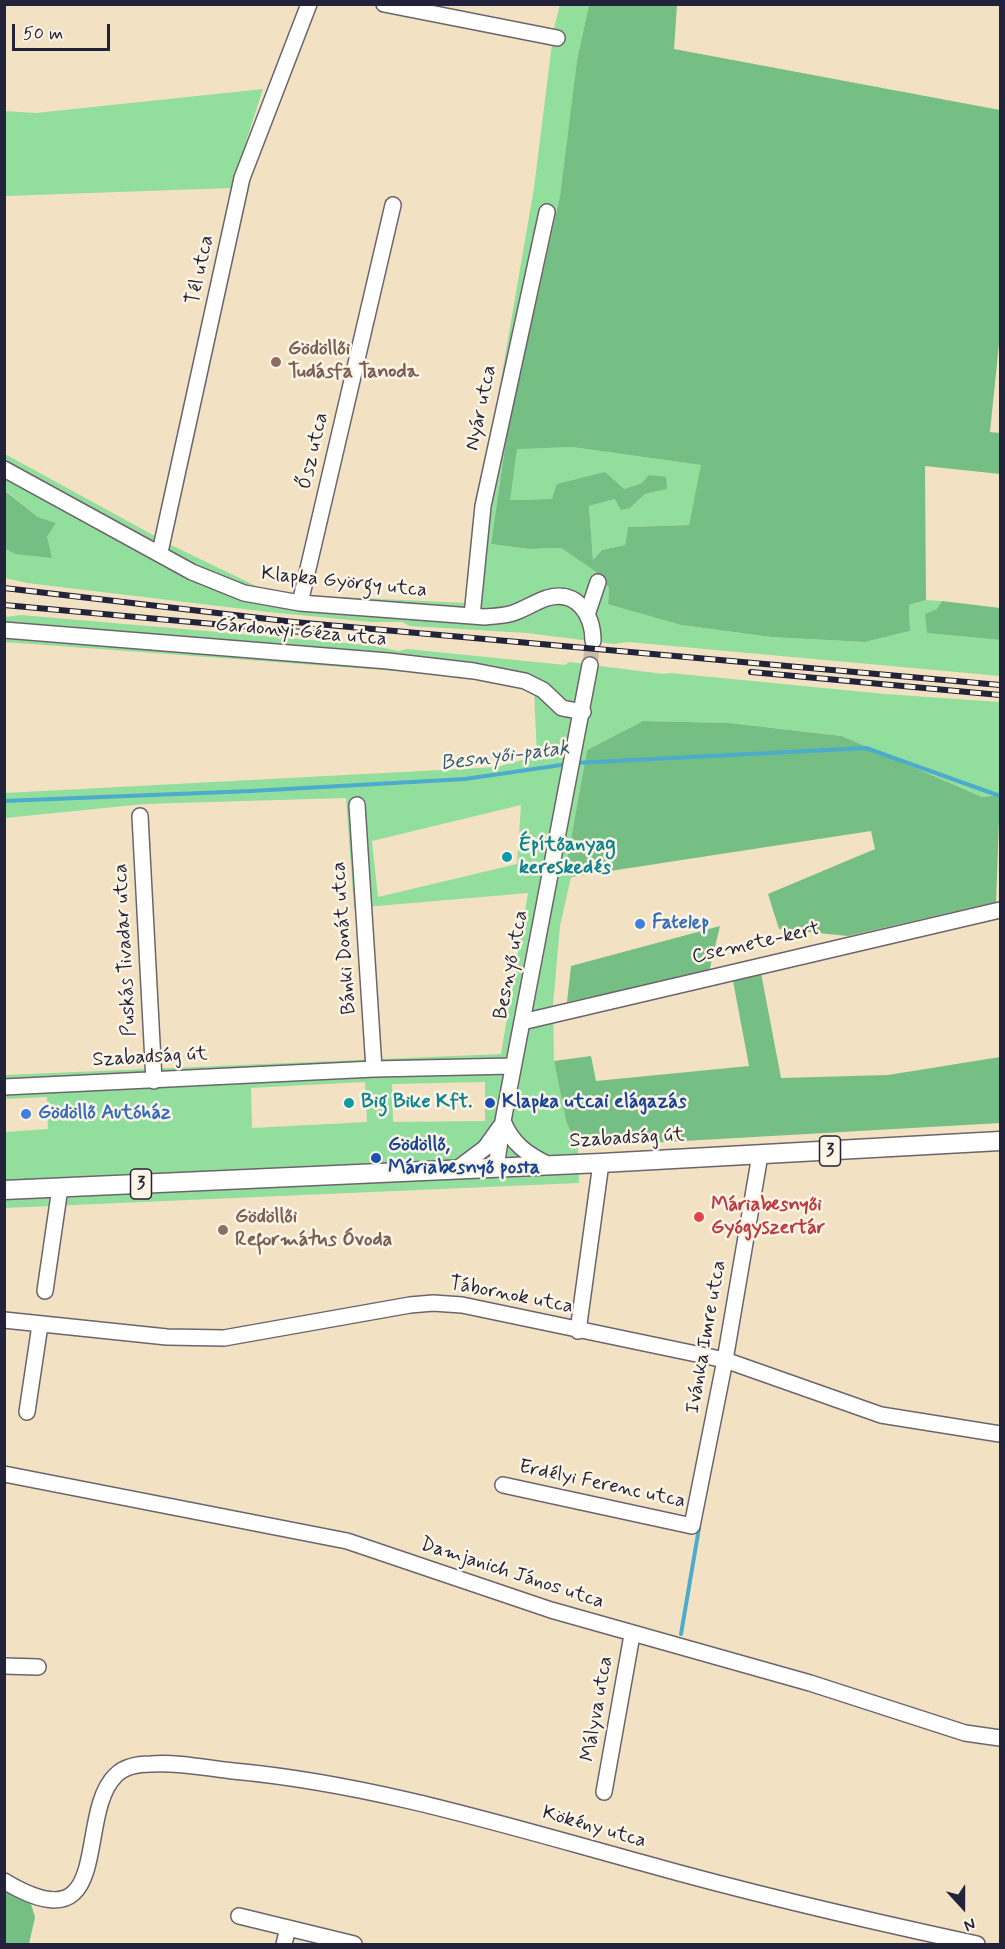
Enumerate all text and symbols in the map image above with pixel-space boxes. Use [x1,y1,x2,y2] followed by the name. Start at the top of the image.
[15,12,112,50] scale bar
[23,22,63,46] text: 50 m
[182,233,220,307] street label: Tél utca
[288,338,419,385] place label: Gödöllői Tudásfa Tanoda
[269,355,283,369] marker: Gödöllői Tudásfa Tanoda
[461,363,503,453] street label: Nyár utca
[294,410,334,492] street label: Ősz utca
[260,562,428,604] street label: Klapka György utca
[214,614,388,652] street label: Gárdonyi Géza utca
[439,737,571,777] water label: Besnyői-patak
[519,834,616,881] place label: Építőanyag kereskedés
[500,850,514,864] marker: Építőanyag kereskedés
[328,861,362,1015] street label: Bánki Donát utca
[109,863,143,1037] street label: Puskás Tivadar utca
[490,908,534,1022] street label: Besnyő utca
[652,912,709,936] place label: Fatelep
[633,917,647,931] marker: Fatelep
[690,918,822,970] street label: Csemete-kert
[92,1043,208,1073] street label: Szabadság út
[361,1091,472,1115] place label: Big Bike Kft.
[502,1091,686,1115] place label: Klapka utcai elágazás
[342,1096,356,1110] marker: Big Bike Kft.
[483,1096,497,1110] marker: Klapka utcai elágazás
[38,1102,171,1126] place label: Gödöllő Autóház
[19,1107,33,1121] marker: Gödöllő Autóház
[569,1124,685,1154] street label: Szabadság út
[388,1134,540,1181] place label: Gödöllő, Máriabesnyő posta
[820,1136,840,1166] road number: 3
[369,1151,383,1165] marker: Gödöllő, Máriabesnyő posta
[130,1169,152,1199] road number: 3
[711,1194,825,1241] place label: Máriabesnyői Gyógyszertár
[235,1206,392,1253] place label: Gödöllői Református Óvoda
[692,1210,706,1224] marker: Máriabesnyői Gyógyszertár
[216,1223,230,1237] marker: Gödöllői Református Óvoda
[682,1259,732,1415] street label: Ivánka Imre utca
[447,1272,575,1320] street label: Tábornok utca
[517,1456,687,1514] street label: Erdélyi Ferenc utca
[417,1533,607,1615] street label: Damjanich János utca
[577,1654,619,1764] street label: Mályva utca
[539,1802,649,1854] street label: Kökény utca
[933,1877,993,1937] north arrow
[961,1913,978,1936] text: N

